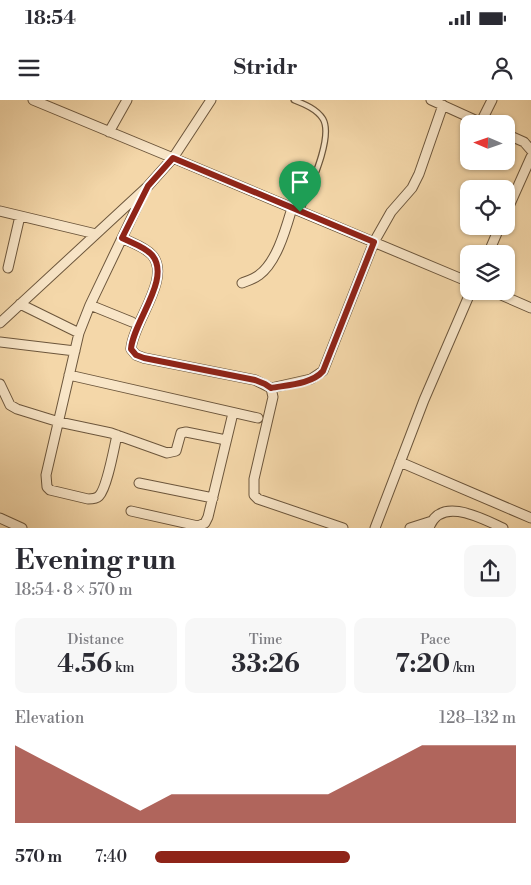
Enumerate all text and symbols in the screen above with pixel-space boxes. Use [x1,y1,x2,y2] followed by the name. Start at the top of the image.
[25,6,76,30] text: 18:54
[15,54,43,82] icon: menu
[233,54,298,81] text: Stridr
[488,54,516,82] icon: person
[460,115,515,170] north arrow
[460,115,515,300] map controls
[279,161,321,212] pin
[286,168,314,196] icon: arrive
[460,180,515,235] button: locate
[460,245,515,300] button: layers
[15,543,176,578] text: Evening run
[464,545,516,597] button: share
[15,580,132,600] text: 18:54 · 8 × 570 m
[68,631,124,649] text: Distance
[249,631,282,649] text: Time
[420,631,450,649] text: Pace
[57,649,112,680] text: 4.56
[231,649,300,680] text: 33:26
[395,649,450,680] text: 7:20
[112,659,134,677] text: km
[450,659,475,677] text: /km
[15,708,84,728] text: Elevation
[439,708,516,728] text: 128–132 m
[15,847,62,867] text: 570 m
[95,847,127,867] text: 7:40

